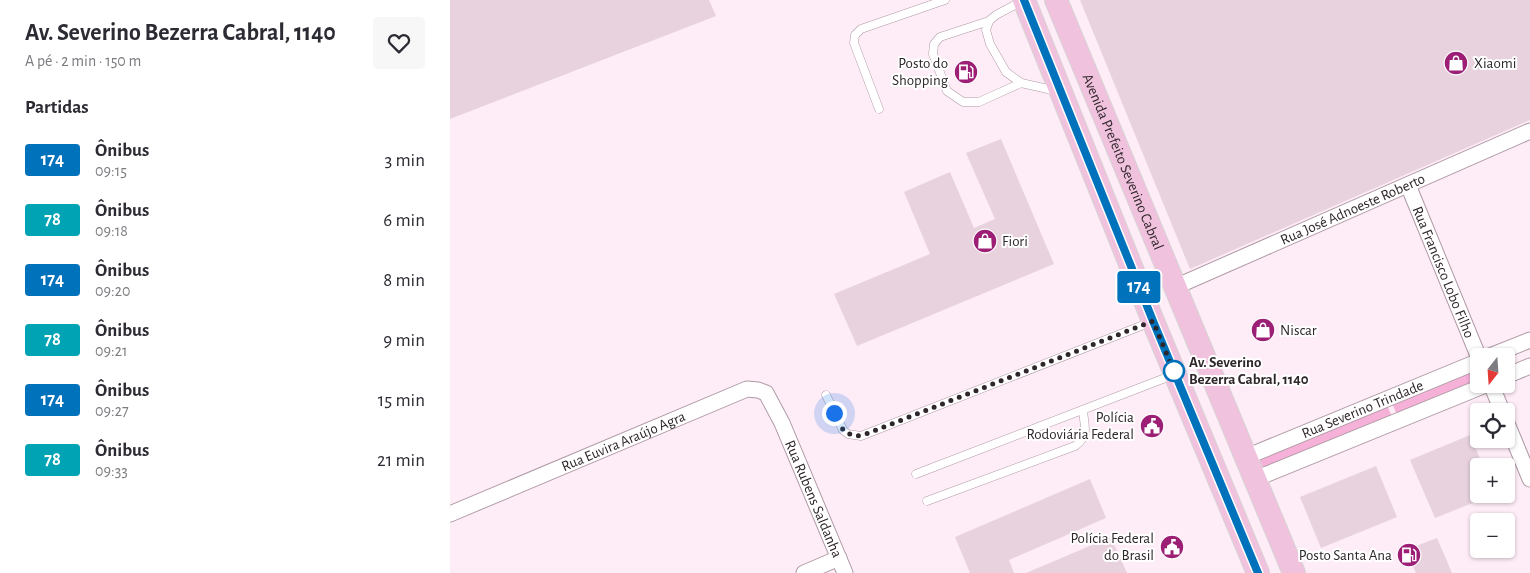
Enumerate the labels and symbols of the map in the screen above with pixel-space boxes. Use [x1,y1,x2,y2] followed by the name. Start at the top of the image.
[1443,50,1469,76] shop icon: Xiaomi
[892,56,949,88] place label: Posto do Shopping
[1474,56,1516,71] place label: Xiaomi
[953,59,979,85] fuel station icon: Posto do Shopping
[1079,72,1166,252] street label: Avenida Prefeito Severino Cabral
[1278,171,1427,248] street label: Rua José Adnoeste Roberto
[1410,204,1477,340] street label: Rua Francisco Lobo Filho
[972,228,998,254] shop icon: Fiori
[1002,234,1028,249] place label: Fiori
[1110,271,1168,303] line badge: 174
[1250,317,1276,343] shop icon: Niscar
[1280,323,1317,338] place label: Niscar
[1470,348,1515,392] north arrow
[1189,355,1309,387] place label: Av. Severino Bezerra Cabral, 1140
[1163,360,1185,382] marker: Av. Severino Bezerra Cabral, 1140
[1300,378,1426,441] street label: Rua Severino Trindade
[822,401,847,426] your location
[559,409,688,474] street label: Rua Euvira Araújo Agra
[1026,410,1134,442] place label: Polícia Rodoviária Federal
[1139,413,1165,439] public building icon: Polícia Rodoviária Federal
[782,438,845,560] street label: Rua Rubens Saldanha
[1070,531,1154,563] place label: Polícia Federal do Brasil
[1159,534,1185,560] public building icon: Polícia Federal do Brasil
[1396,542,1422,568] fuel station icon: Posto Santa Ana
[1299,548,1392,563] place label: Posto Santa Ana

